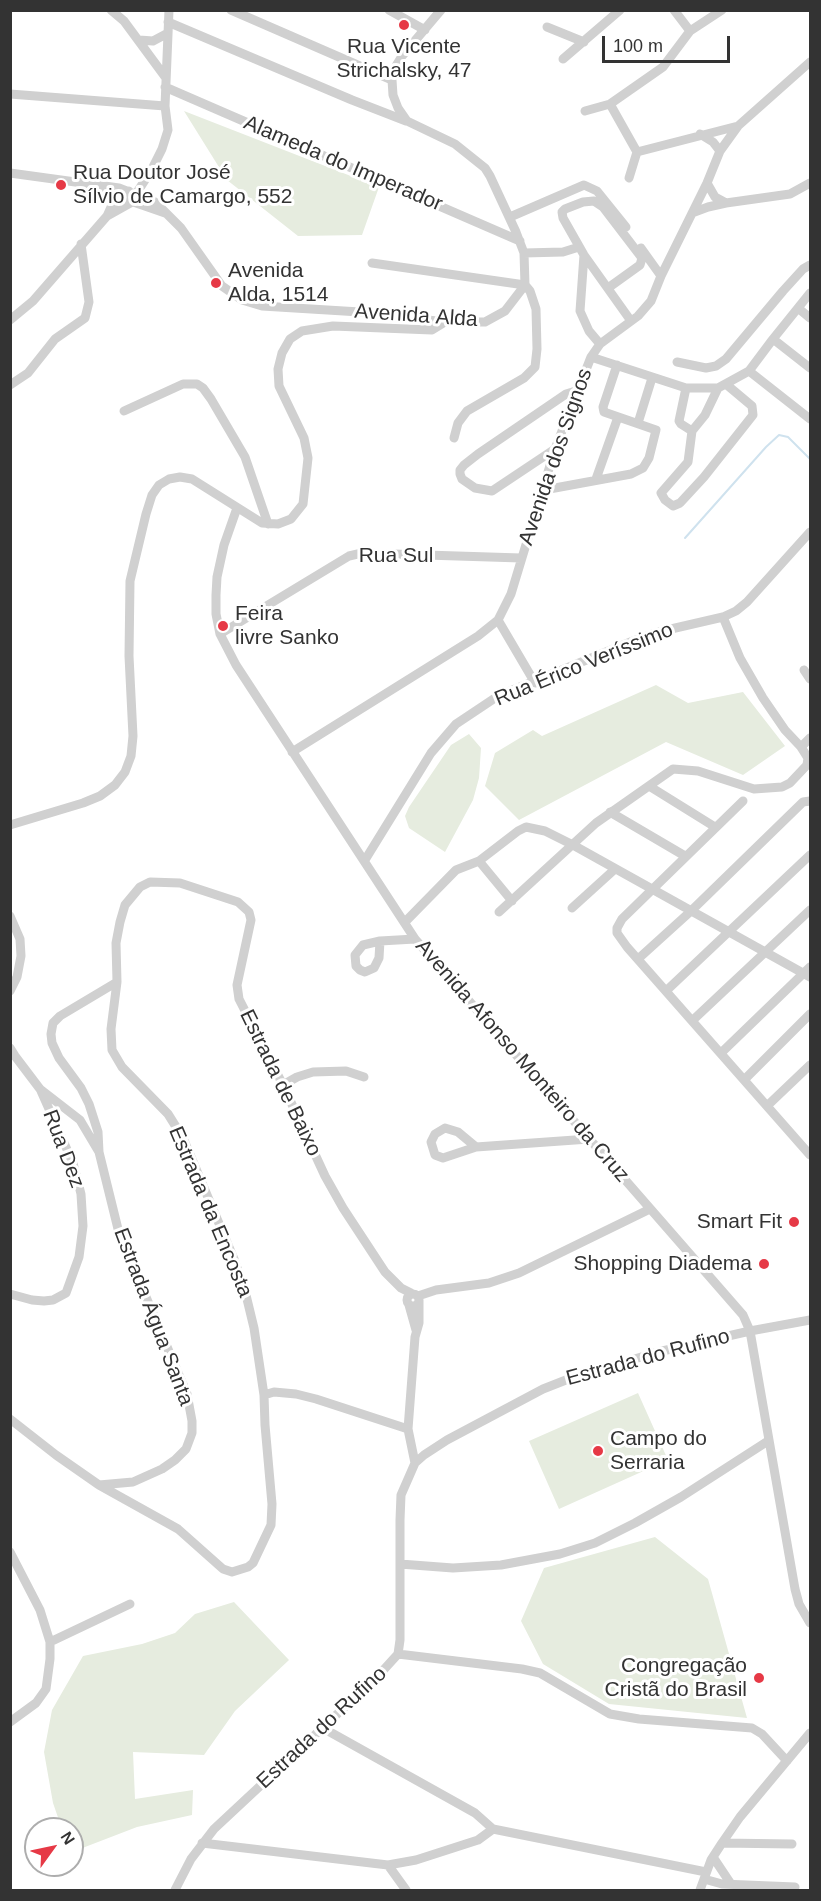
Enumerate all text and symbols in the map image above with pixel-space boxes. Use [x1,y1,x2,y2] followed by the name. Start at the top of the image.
[397,18,411,32] marker: Rua Vicente Strichalsky, 47
[605,24,732,62] scale bar
[337,34,471,84] place label: Rua Vicente Strichalsky, 47
[613,36,663,56] text: 100 m
[240,111,446,217] street label: Alameda do Imperador
[73,160,292,210] place label: Rua Doutor José Sílvio de Camargo, 552
[54,178,68,192] marker: Rua Doutor José Sílvio de Camargo, 552
[228,258,328,308] place label: Avenida Alda, 1514
[209,276,223,290] marker: Avenida Alda, 1514
[354,299,478,333] street label: Avenida Alda
[514,365,598,549] street label: Avenida dos Signos
[359,543,433,569] street label: Rua Sul
[235,601,339,651] place label: Feira livre Sanko
[491,618,677,712] street label: Rua Érico Veríssimo
[216,619,230,633] marker: Feira livre Sanko
[410,934,634,1188] street label: Avenida Afonso Monteiro da Cruz
[234,1006,326,1160] street label: Estrada de Baixo
[37,1106,89,1192] street label: Rua Dez
[163,1123,257,1301] street label: Estrada da Encosta
[697,1209,782,1235] place label: Smart Fit
[787,1215,801,1229] marker: Smart Fit
[108,1225,198,1409] street label: Estrada Água Santa
[573,1251,752,1277] place label: Shopping Diadema
[757,1257,771,1271] marker: Shopping Diadema
[564,1324,732,1392] street label: Estrada do Rufino
[610,1426,707,1476] place label: Campo do Serraria
[591,1444,605,1458] marker: Campo do Serraria
[605,1653,747,1703] place label: Congregação Cristã do Brasil
[252,1661,392,1795] street label: Estrada do Rufino
[752,1671,766,1685] marker: Congregação Cristã do Brasil
[24,1817,84,1877] north arrow
[58,1829,78,1847] text: N

